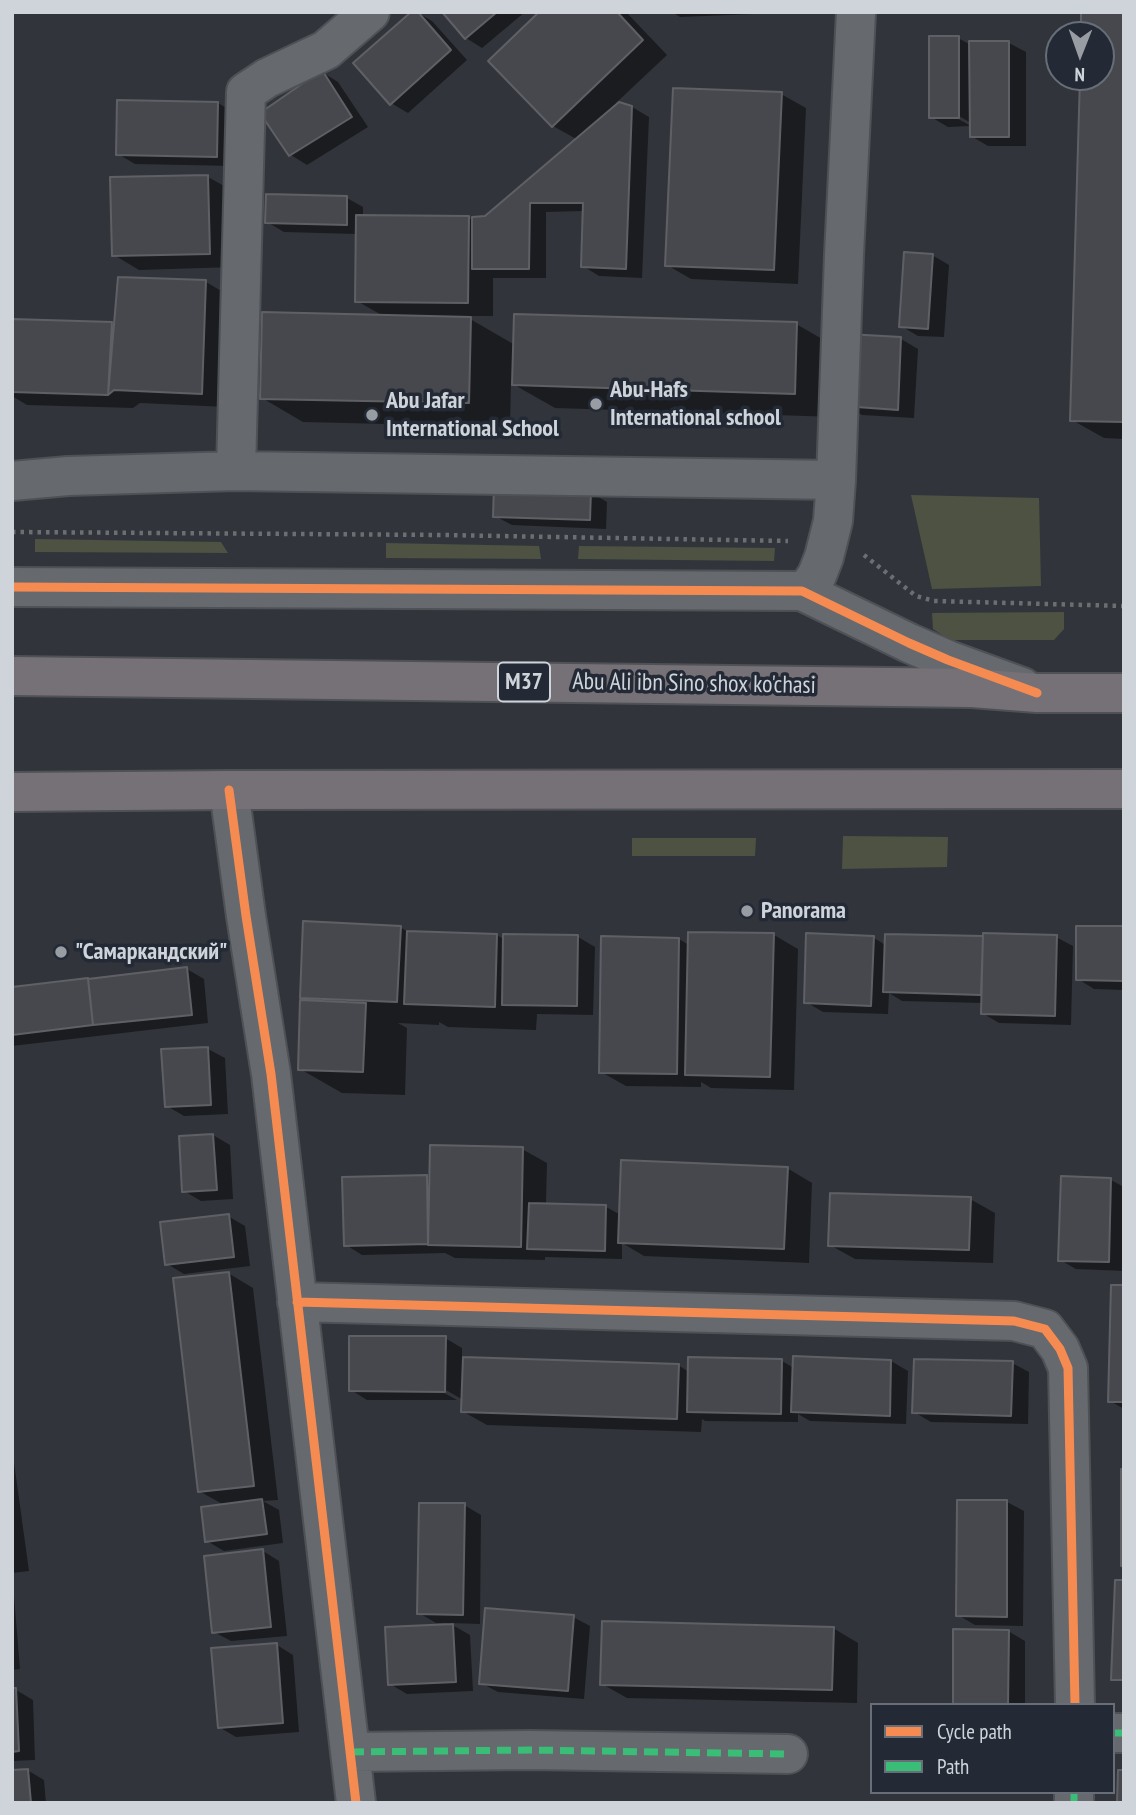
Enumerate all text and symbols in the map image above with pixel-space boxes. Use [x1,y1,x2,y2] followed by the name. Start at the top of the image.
[1045,21,1115,91] north arrow
[1074,63,1085,87] text: N
[610,376,781,432] place label: Abu-Hafs International school
[386,387,559,443] place label: Abu Jafar International School
[588,396,604,412] marker: Abu-Hafs International school
[364,407,380,423] marker: Abu Jafar International School
[498,662,550,702] road number: M37
[572,667,816,701] street label: Abu Ali ibn Sino shox ko'chasi
[761,897,846,925] place label: Panorama
[739,903,755,919] marker: Panorama
[75,938,228,966] place label: "Самаркандский"
[53,944,69,960] marker: "Самаркандский"
[870,1703,1115,1794] legend
[937,1718,1012,1745] text: Cycle path
[937,1753,969,1780] text: Path

